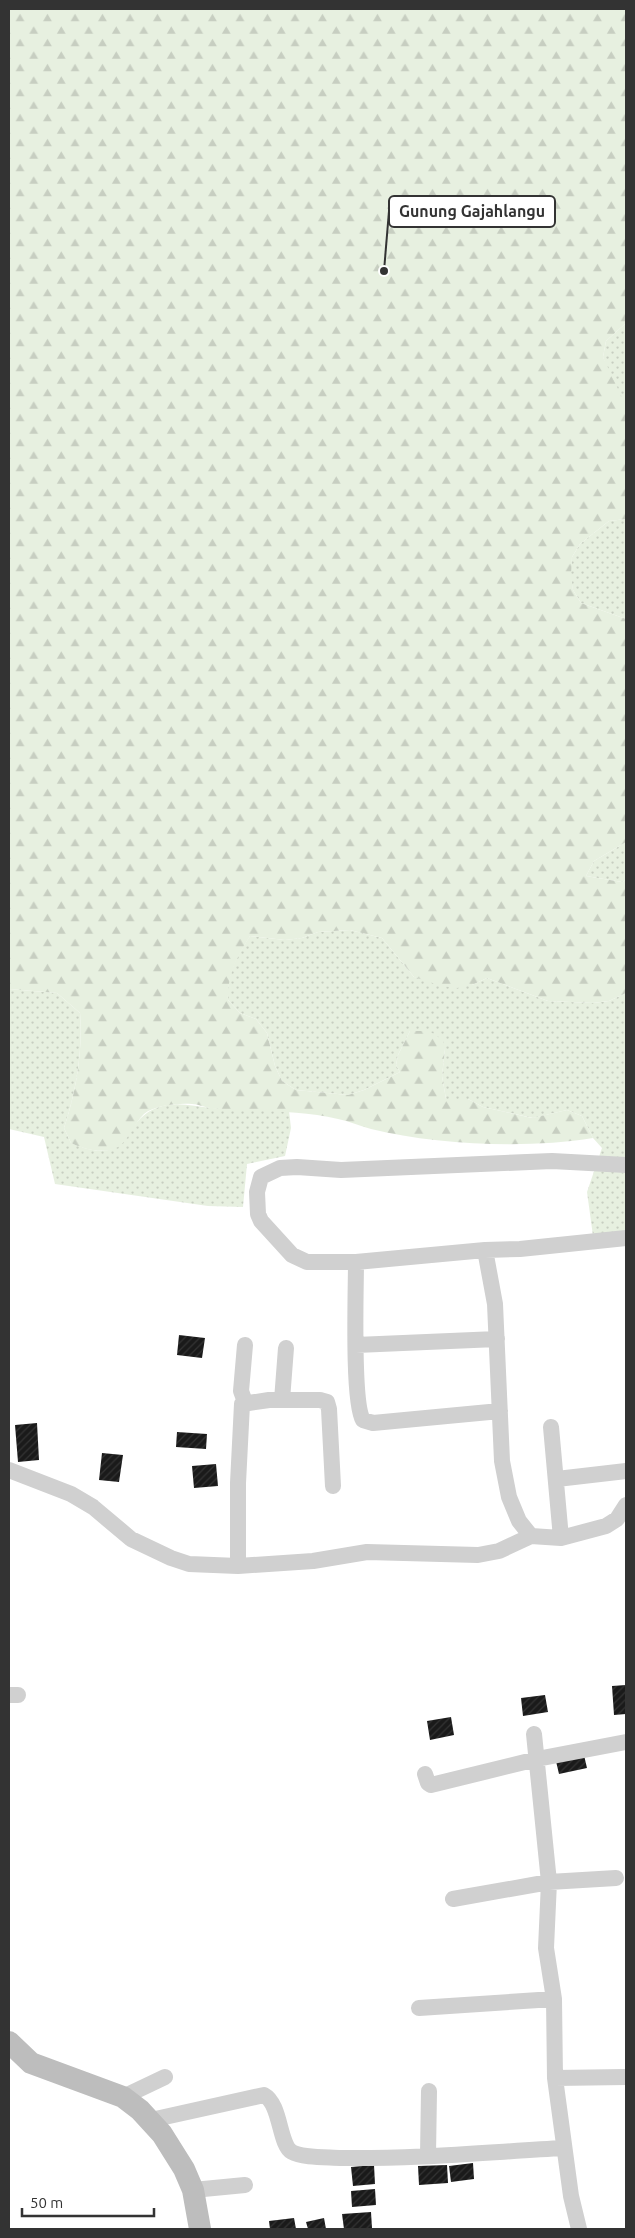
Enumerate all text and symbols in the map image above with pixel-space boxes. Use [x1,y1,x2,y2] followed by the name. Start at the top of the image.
[389,196,555,227] callout: Gunung Gajahlangu
[399,202,545,220] text: Gunung Gajahlangu
[22,2186,155,2218] scale bar
[30,2194,63,2211] text: 50 m

